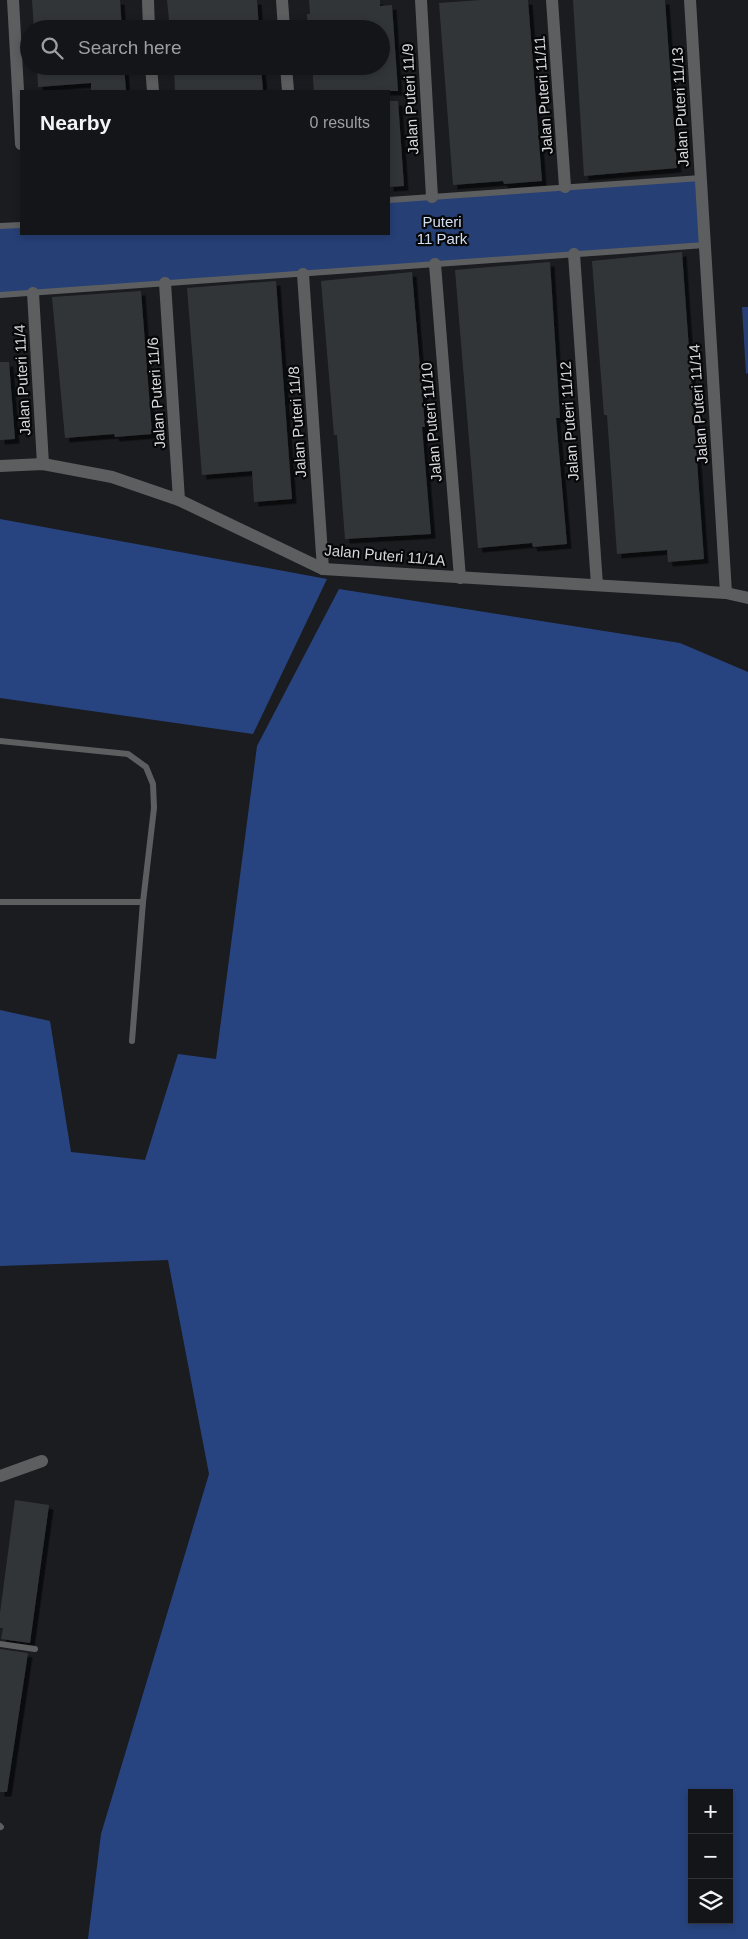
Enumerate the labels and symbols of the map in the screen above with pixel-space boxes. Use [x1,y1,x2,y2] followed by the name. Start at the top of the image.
[530,35,556,155] street label: Jalan Puteri 11/11
[399,43,421,155] street label: Jalan Puteri 11/9
[668,47,692,167] street label: Jalan Puteri 11/13
[417,213,468,247] park label: Puteri 11 Park
[11,324,33,436] street label: Jalan Puteri 11/4
[144,337,168,449] street label: Jalan Puteri 11/6
[685,344,711,464] street label: Jalan Puteri 11/14
[556,361,582,481] street label: Jalan Puteri 11/12
[417,362,445,482] street label: Jalan Puteri 11/10
[285,366,309,478] street label: Jalan Puteri 11/8
[324,541,446,569] street label: Jalan Puteri 11/1A

